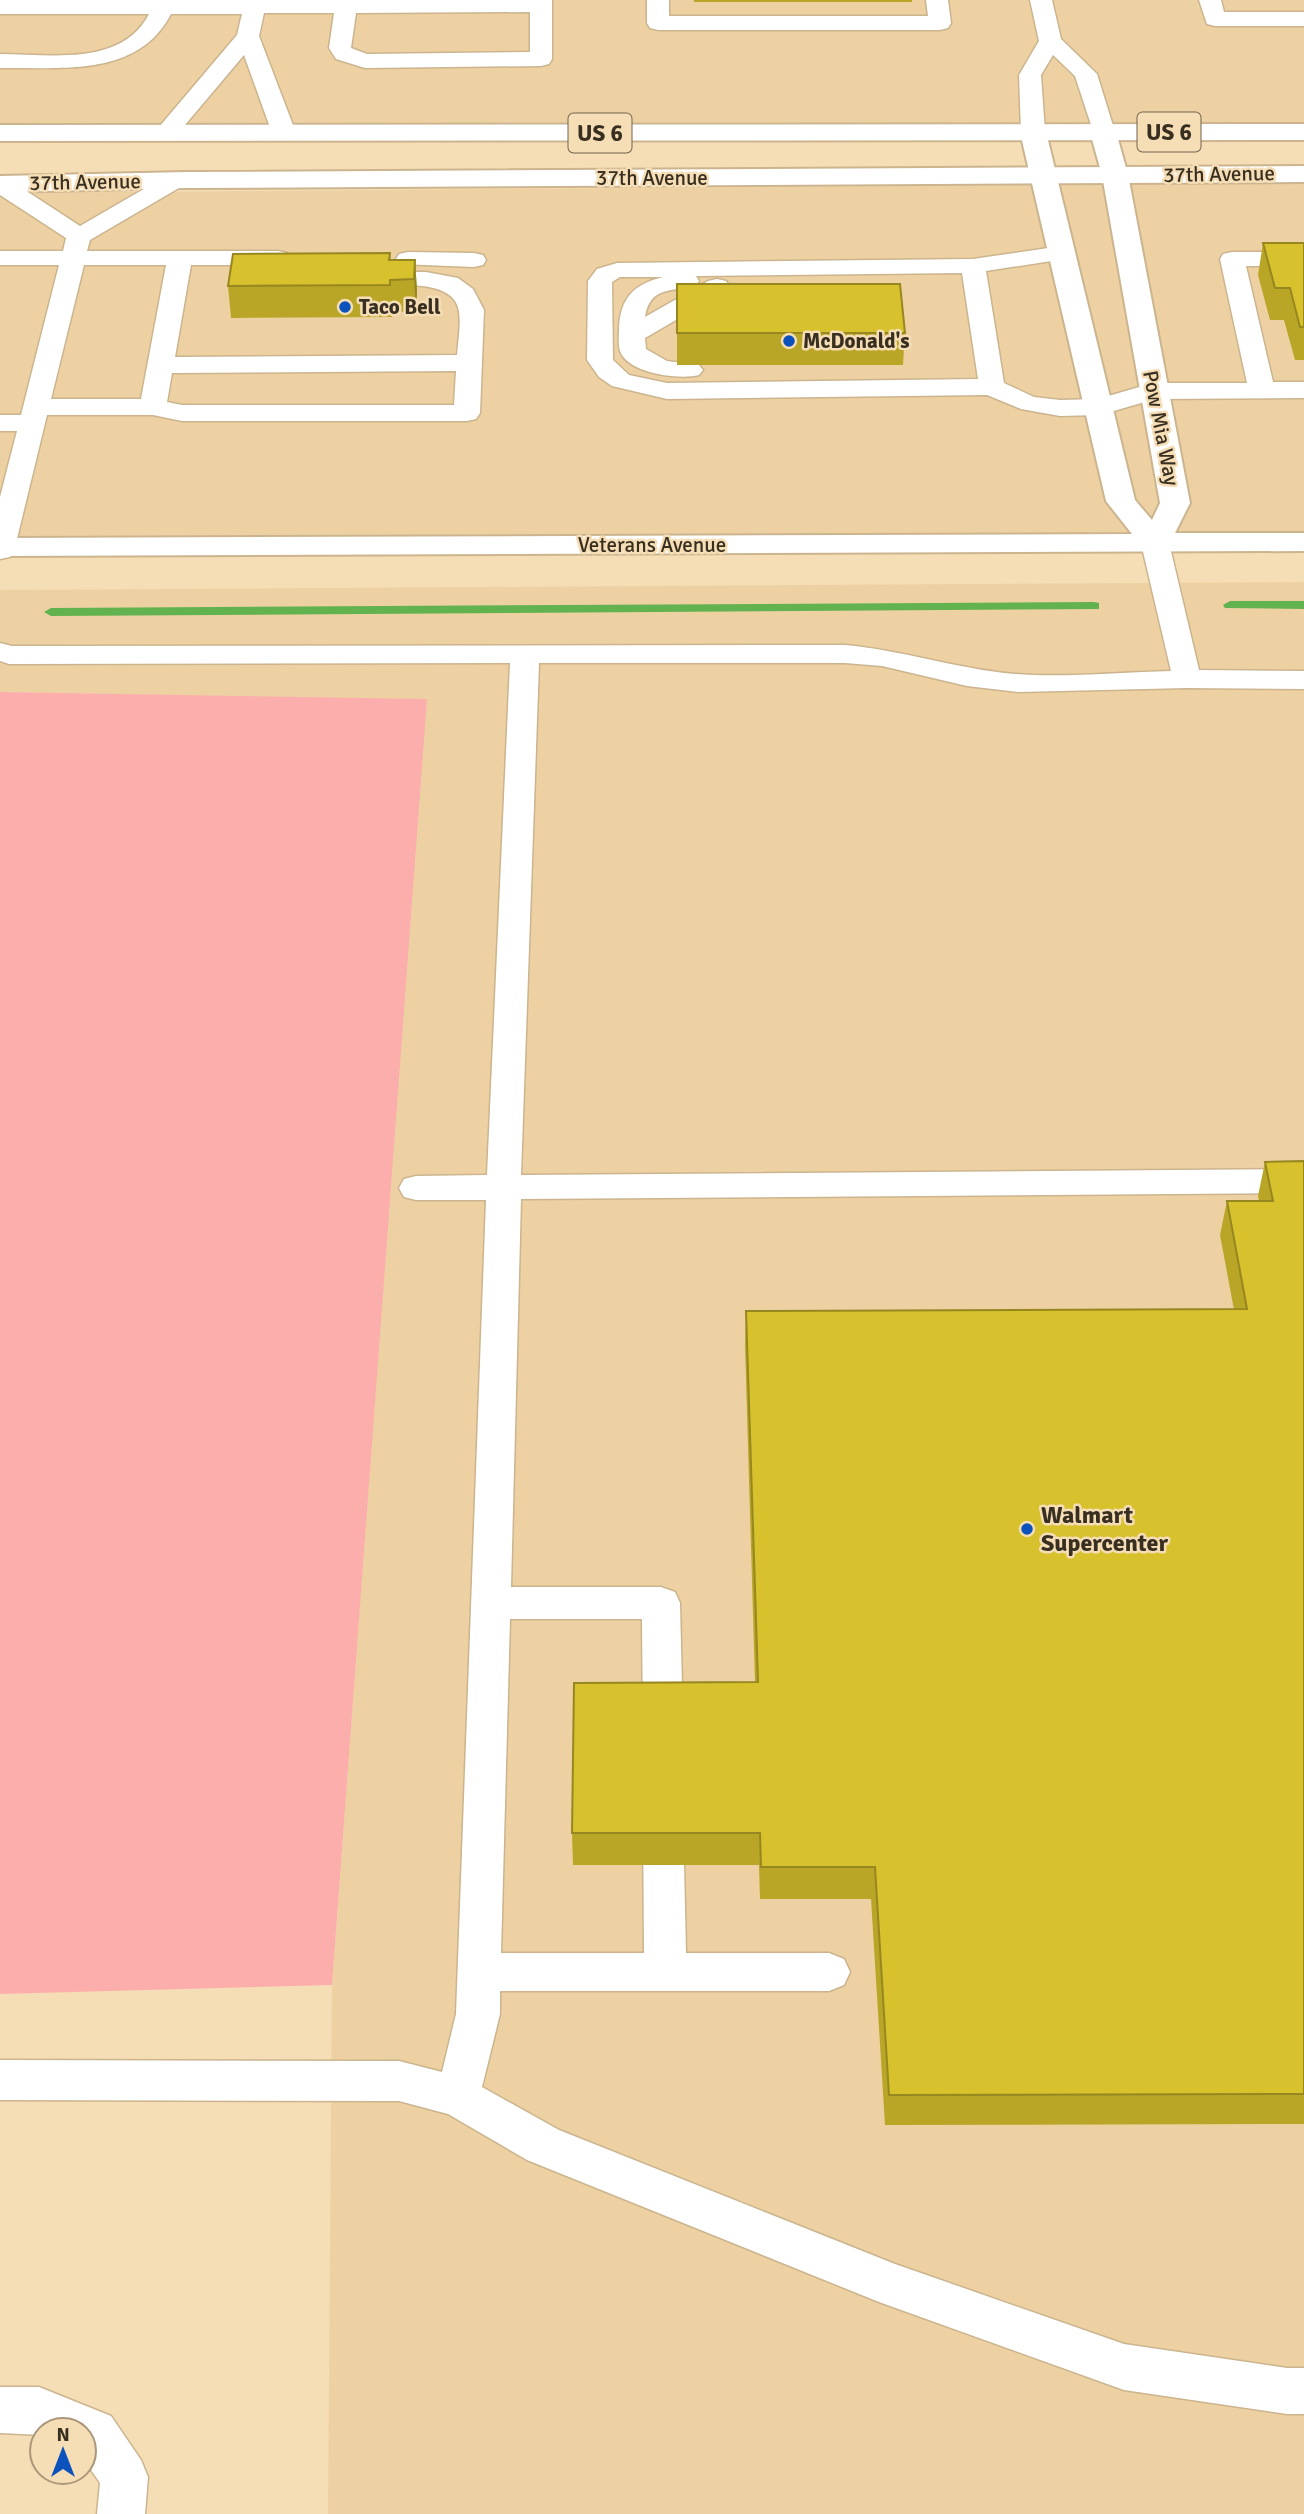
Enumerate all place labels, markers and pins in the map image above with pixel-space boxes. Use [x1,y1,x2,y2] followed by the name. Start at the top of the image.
[359,294,441,320] place label: Taco Bell
[337,299,353,315] marker: Taco Bell
[803,328,910,354] place label: McDonald's
[781,333,797,349] marker: McDonald's
[1041,1500,1169,1558] place label: Walmart Supercenter
[1019,1521,1035,1537] marker: Walmart Supercenter

